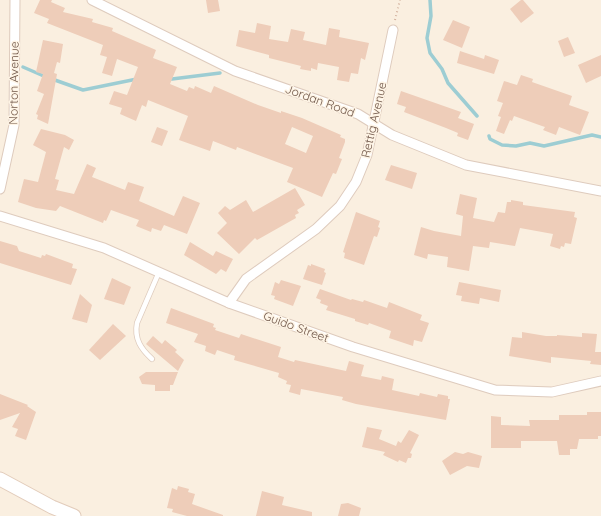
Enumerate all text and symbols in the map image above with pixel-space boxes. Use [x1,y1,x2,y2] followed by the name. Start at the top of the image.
[5,41,22,125] street label: Norton Avenue
[358,80,390,159] street label: Rettig Avenue
[283,81,357,120] street label: Jordan Road
[261,308,331,345] street label: Guido Street

